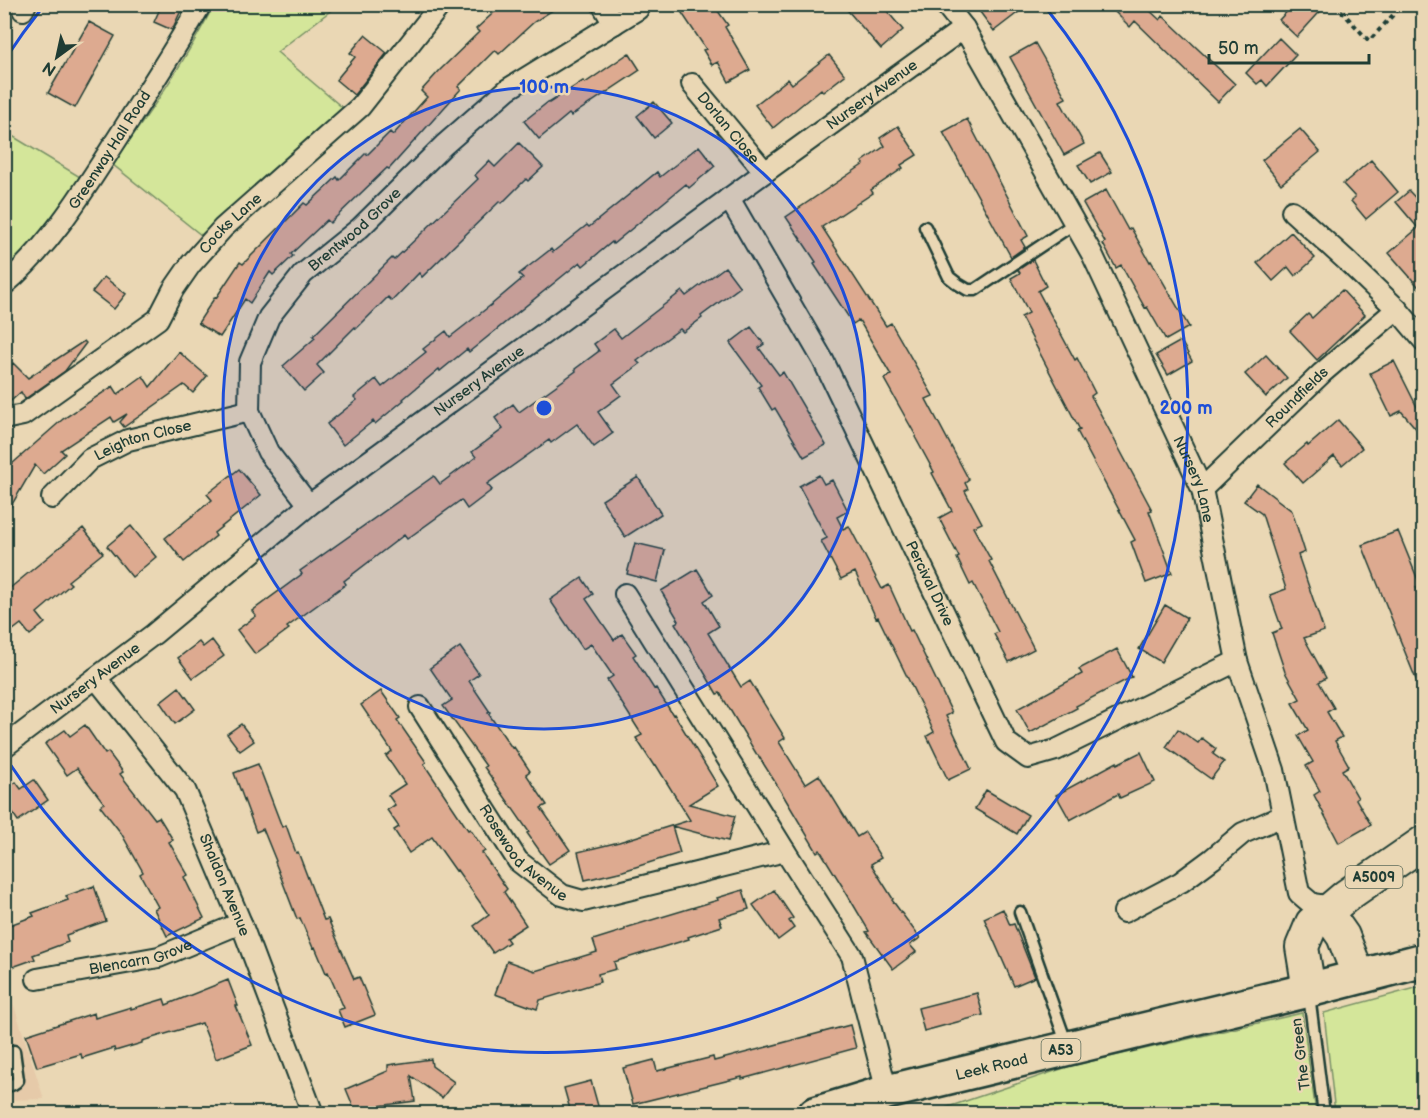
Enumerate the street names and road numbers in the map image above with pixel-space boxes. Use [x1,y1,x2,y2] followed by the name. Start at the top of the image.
[823,55,921,134] street label: Nursery Avenue
[64,87,155,213] street label: Greenway Hall Road
[693,88,764,168] street label: Dorlan Close
[304,183,405,276] street label: Brentwood Grove
[195,189,266,258] street label: Cocks Lane
[430,341,528,420] street label: Nursery Avenue
[1262,362,1332,432] street label: Roundfields
[91,416,193,465] street label: Leighton Close
[1169,433,1218,524] street label: Nursery Lane
[902,538,959,629] street label: Percival Drive
[46,638,144,718] street label: Nursery Avenue
[475,801,569,905] street label: Rosewood Avenue
[195,831,255,939] street label: Shaldon Avenue
[1346,866,1402,888] road number: A5009
[87,935,195,979] street label: Blencarn Grove
[1287,1017,1315,1091] street label: The Green
[1042,1039,1080,1061] road number: A53
[954,1049,1030,1085] street label: Leek Road

